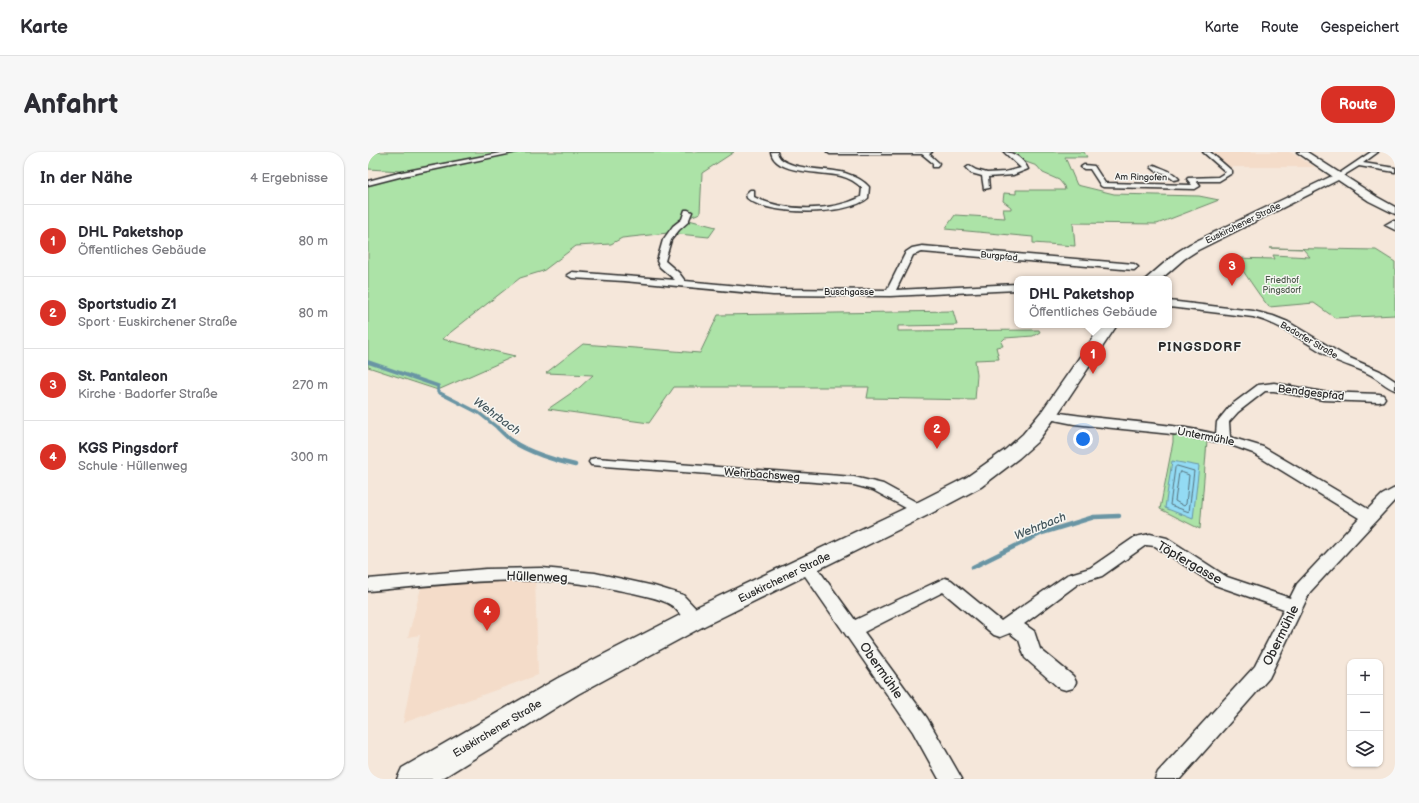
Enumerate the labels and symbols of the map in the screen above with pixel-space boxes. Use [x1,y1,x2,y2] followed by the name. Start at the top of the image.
[1115,172,1167,183] street label: Am Ringofen
[1204,200,1283,246] street label: Euskirchener Straße
[980,249,1018,264] street label: Burgpfad
[1219,253,1245,286] pin: 3
[1263,275,1302,296] park label: Friedhof Pingsdorf
[824,287,875,298] street label: Buschgasse
[1278,319,1340,362] street label: Badorfer Straße
[1158,339,1242,355] district label: PINGSDORF
[1080,341,1106,374] pin: 1
[1277,382,1345,403] street label: Bendgespfad
[470,394,524,439] water label: Wehrbach
[924,416,950,449] pin: 2
[1176,425,1236,448] street label: Untermühle
[1073,429,1093,449] your location
[724,465,800,484] street label: Wehrbachsweg
[1012,509,1069,544] water label: Wehrbach
[1154,538,1225,588] street label: Töpfergasse
[736,549,833,605] street label: Euskirchener Straße
[506,568,568,586] street label: Hüllenweg
[474,598,500,631] pin: 4
[1259,602,1303,668] street label: Obermühle
[856,639,907,702] street label: Obermühle
[451,697,544,760] street label: Euskirchener Straße

